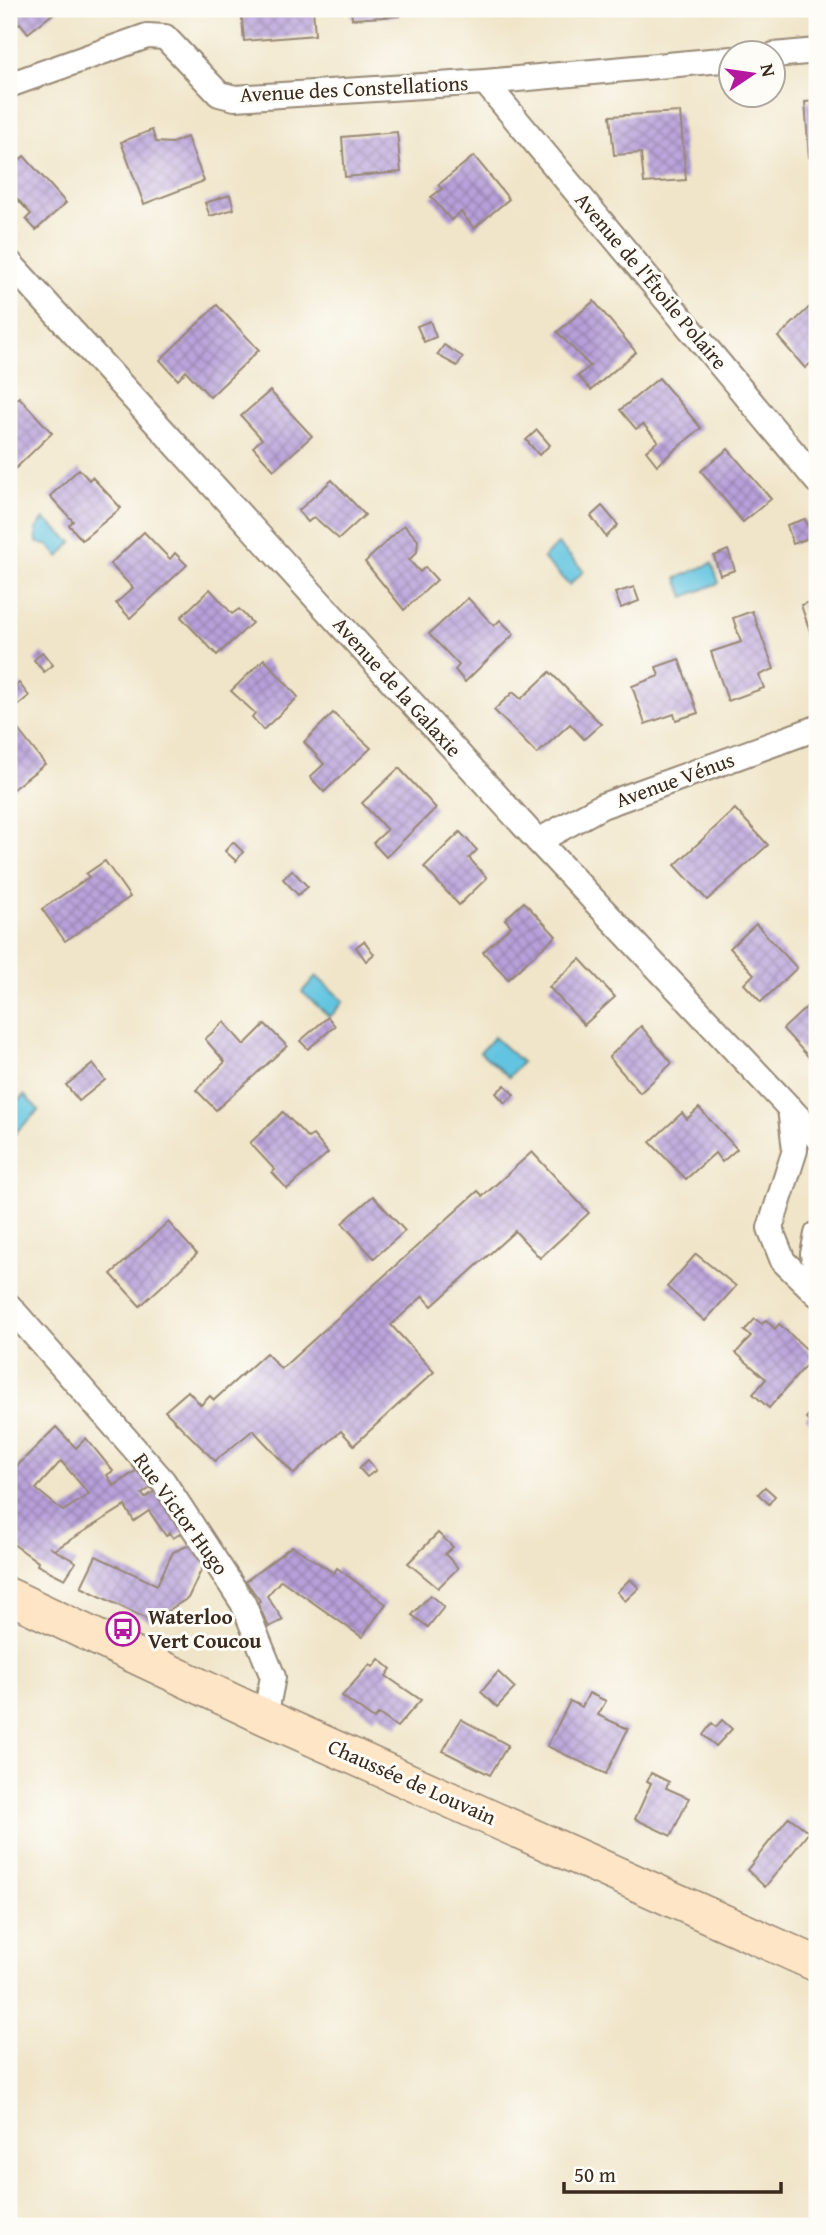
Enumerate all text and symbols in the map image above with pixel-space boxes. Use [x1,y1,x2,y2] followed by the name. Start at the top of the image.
[718,38,788,108] north arrow
[753,61,784,80] text: N
[239,67,469,110] street label: Avenue des Constellations
[568,185,735,376] street label: Avenue de l'Étoile Polaire
[326,609,469,764] street label: Avenue de la Galaxie
[611,744,739,815] street label: Avenue Vénus
[126,1446,236,1581] street label: Rue Victor Hugo
[148,1601,261,1656] place label: Waterloo Vert Coucou
[104,1610,142,1648] bus stop icon: Waterloo Vert Coucou
[323,1731,501,1833] street label: Chaussée de Louvain
[564,2151,780,2195] scale bar
[574,2159,616,2190] text: 50 m

